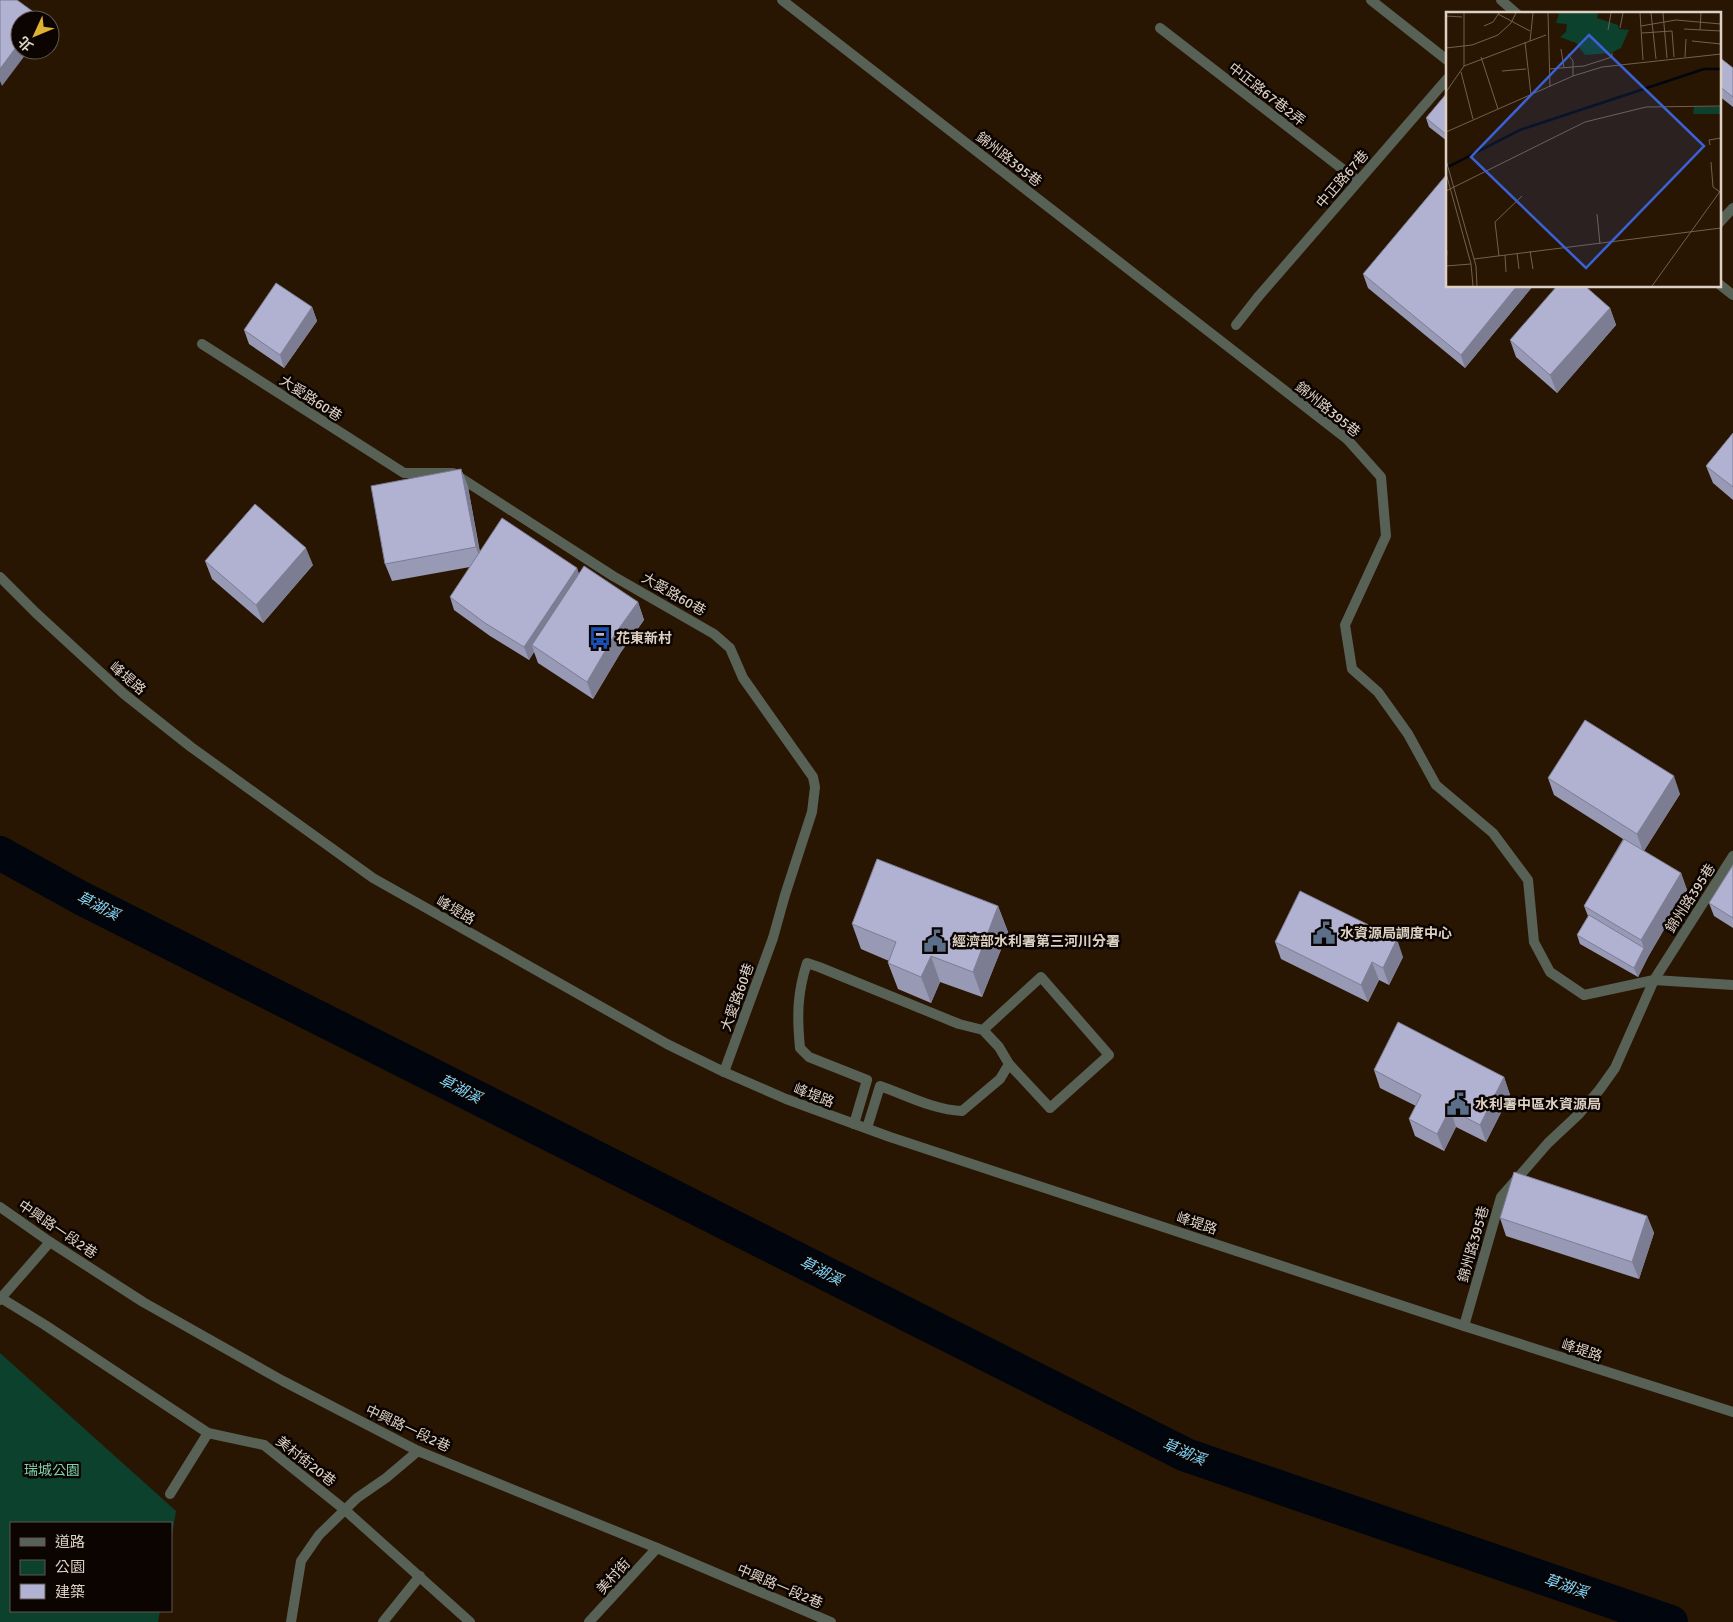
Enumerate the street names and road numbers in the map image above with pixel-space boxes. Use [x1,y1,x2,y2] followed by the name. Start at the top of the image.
[1225,59,1308,130] street label: 中正路67巷2弄
[972,128,1045,190] street label: 錦州路395巷
[1313,147,1372,212] street label: 中正路67巷
[276,372,345,425] street label: 大愛路60巷
[1292,378,1364,441] street label: 錦州路395巷
[639,569,709,620] street label: 大愛路60巷
[106,658,149,699] street label: 峰堤路
[1662,861,1719,936] street label: 錦州路395巷
[433,893,478,928] street label: 峰堤路
[717,961,758,1033] street label: 大愛路60巷
[791,1080,836,1111] street label: 峰堤路
[15,1197,100,1262] street label: 中興路一段2巷
[1454,1204,1492,1284] street label: 錦州路395巷
[1174,1209,1219,1238] street label: 峰堤路
[1559,1336,1604,1365] street label: 峰堤路
[363,1401,453,1456] street label: 中興路一段2巷
[272,1433,339,1490] street label: 美村街20巷
[593,1555,634,1598] street label: 美村街
[734,1561,825,1612] street label: 中興路一段2巷

